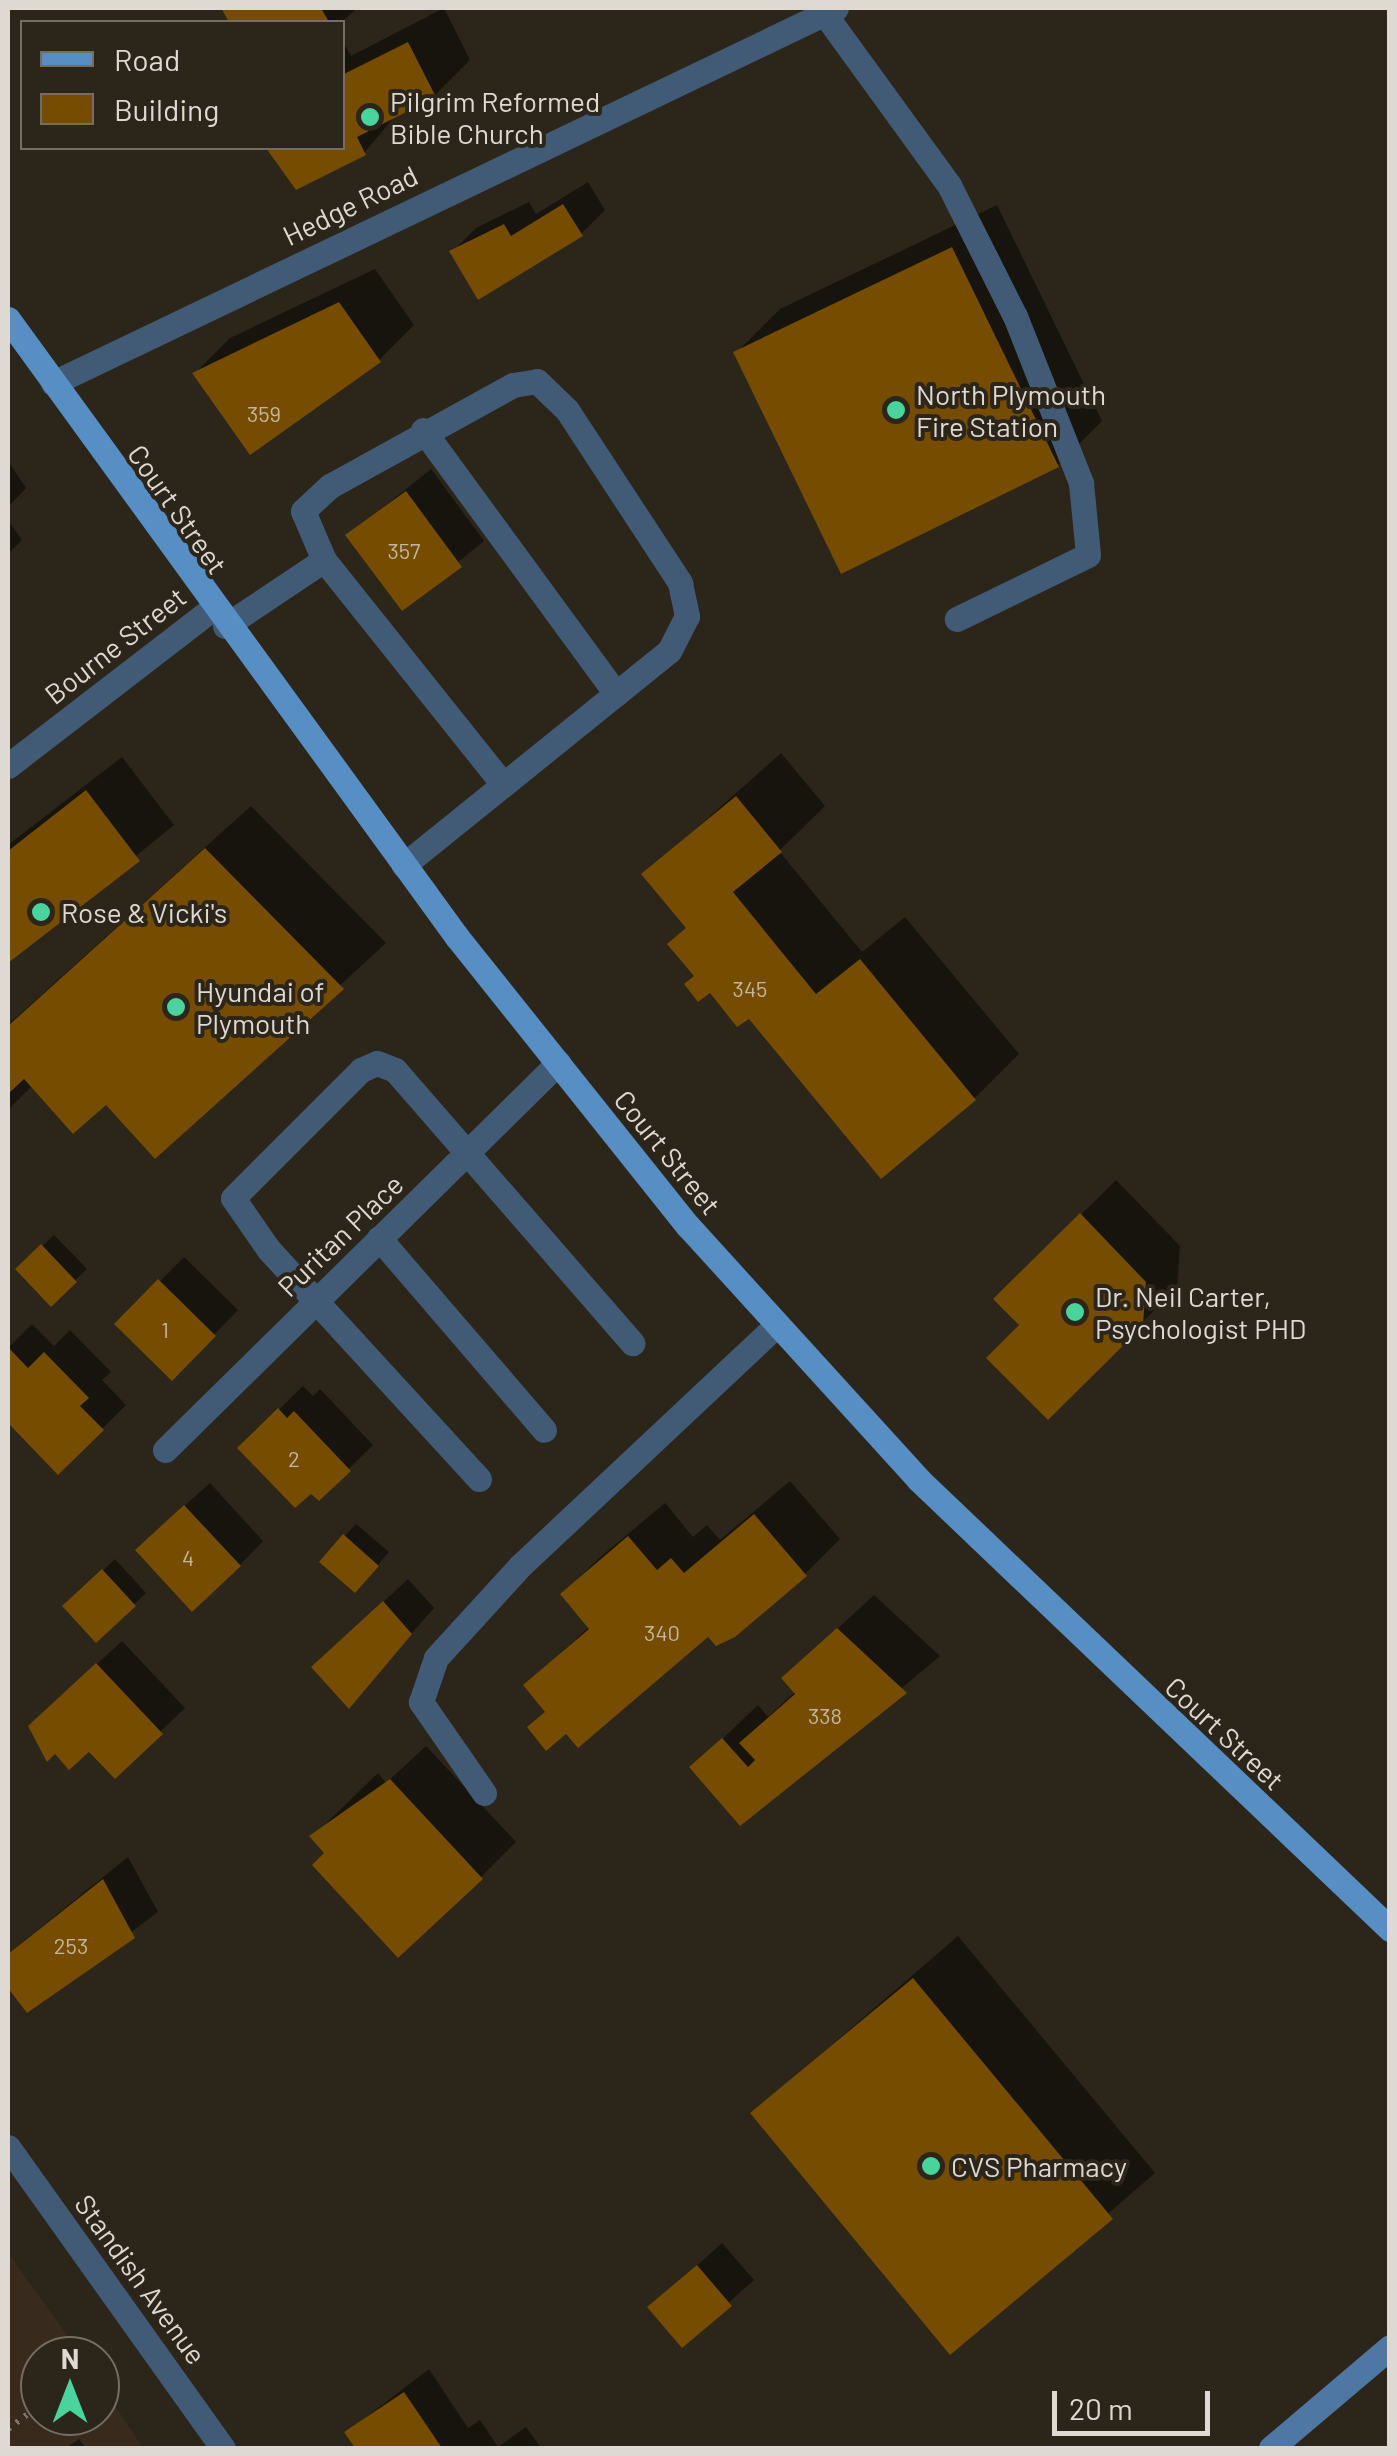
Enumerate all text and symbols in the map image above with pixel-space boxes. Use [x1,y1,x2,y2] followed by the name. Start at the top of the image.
[20,20,345,150] legend
[114,41,180,77] text: Road
[390,84,600,150] place label: Pilgrim Reformed Bible Church
[114,91,219,127] text: Building
[359,106,381,128] marker: Pilgrim Reformed Bible Church
[277,158,423,252] street label: Hedge Road
[916,377,1106,443] place label: North Plymouth Fire Station
[885,399,907,421] marker: North Plymouth Fire Station
[247,401,281,427] house number: 359
[121,438,235,580] street label: Court Street
[387,538,421,564] house number: 357
[38,579,192,711] street label: Bourne Street
[61,895,227,929] place label: Rose & Vicki's
[30,901,52,923] marker: Rose & Vicki's
[196,974,325,1040] place label: Hyundai of Plymouth
[733,976,767,1002] house number: 345
[165,996,187,1018] marker: Hyundai of Plymouth
[608,1083,728,1221] street label: Court Street
[270,1167,410,1303] street label: Puritan Place
[1095,1279,1306,1345] place label: Dr. Neil Carter, Psychologist PHD
[1064,1301,1086,1323] marker: Dr. Neil Carter, Psychologist PHD
[161,1317,169,1343] house number: 1
[288,1446,300,1472] house number: 2
[182,1545,194,1571] house number: 4
[644,1620,680,1646] house number: 340
[1159,1670,1291,1796] street label: Court Street
[808,1703,842,1729] house number: 338
[54,1933,88,1959] house number: 253
[951,2149,1127,2183] place label: CVS Pharmacy
[920,2155,942,2177] marker: CVS Pharmacy
[68,2188,214,2370] street label: Standish Avenue
[20,2336,120,2436] north arrow
[61,2341,79,2375] text: N
[1057,2371,1214,2433] scale bar
[1069,2390,1133,2426] text: 20 m

